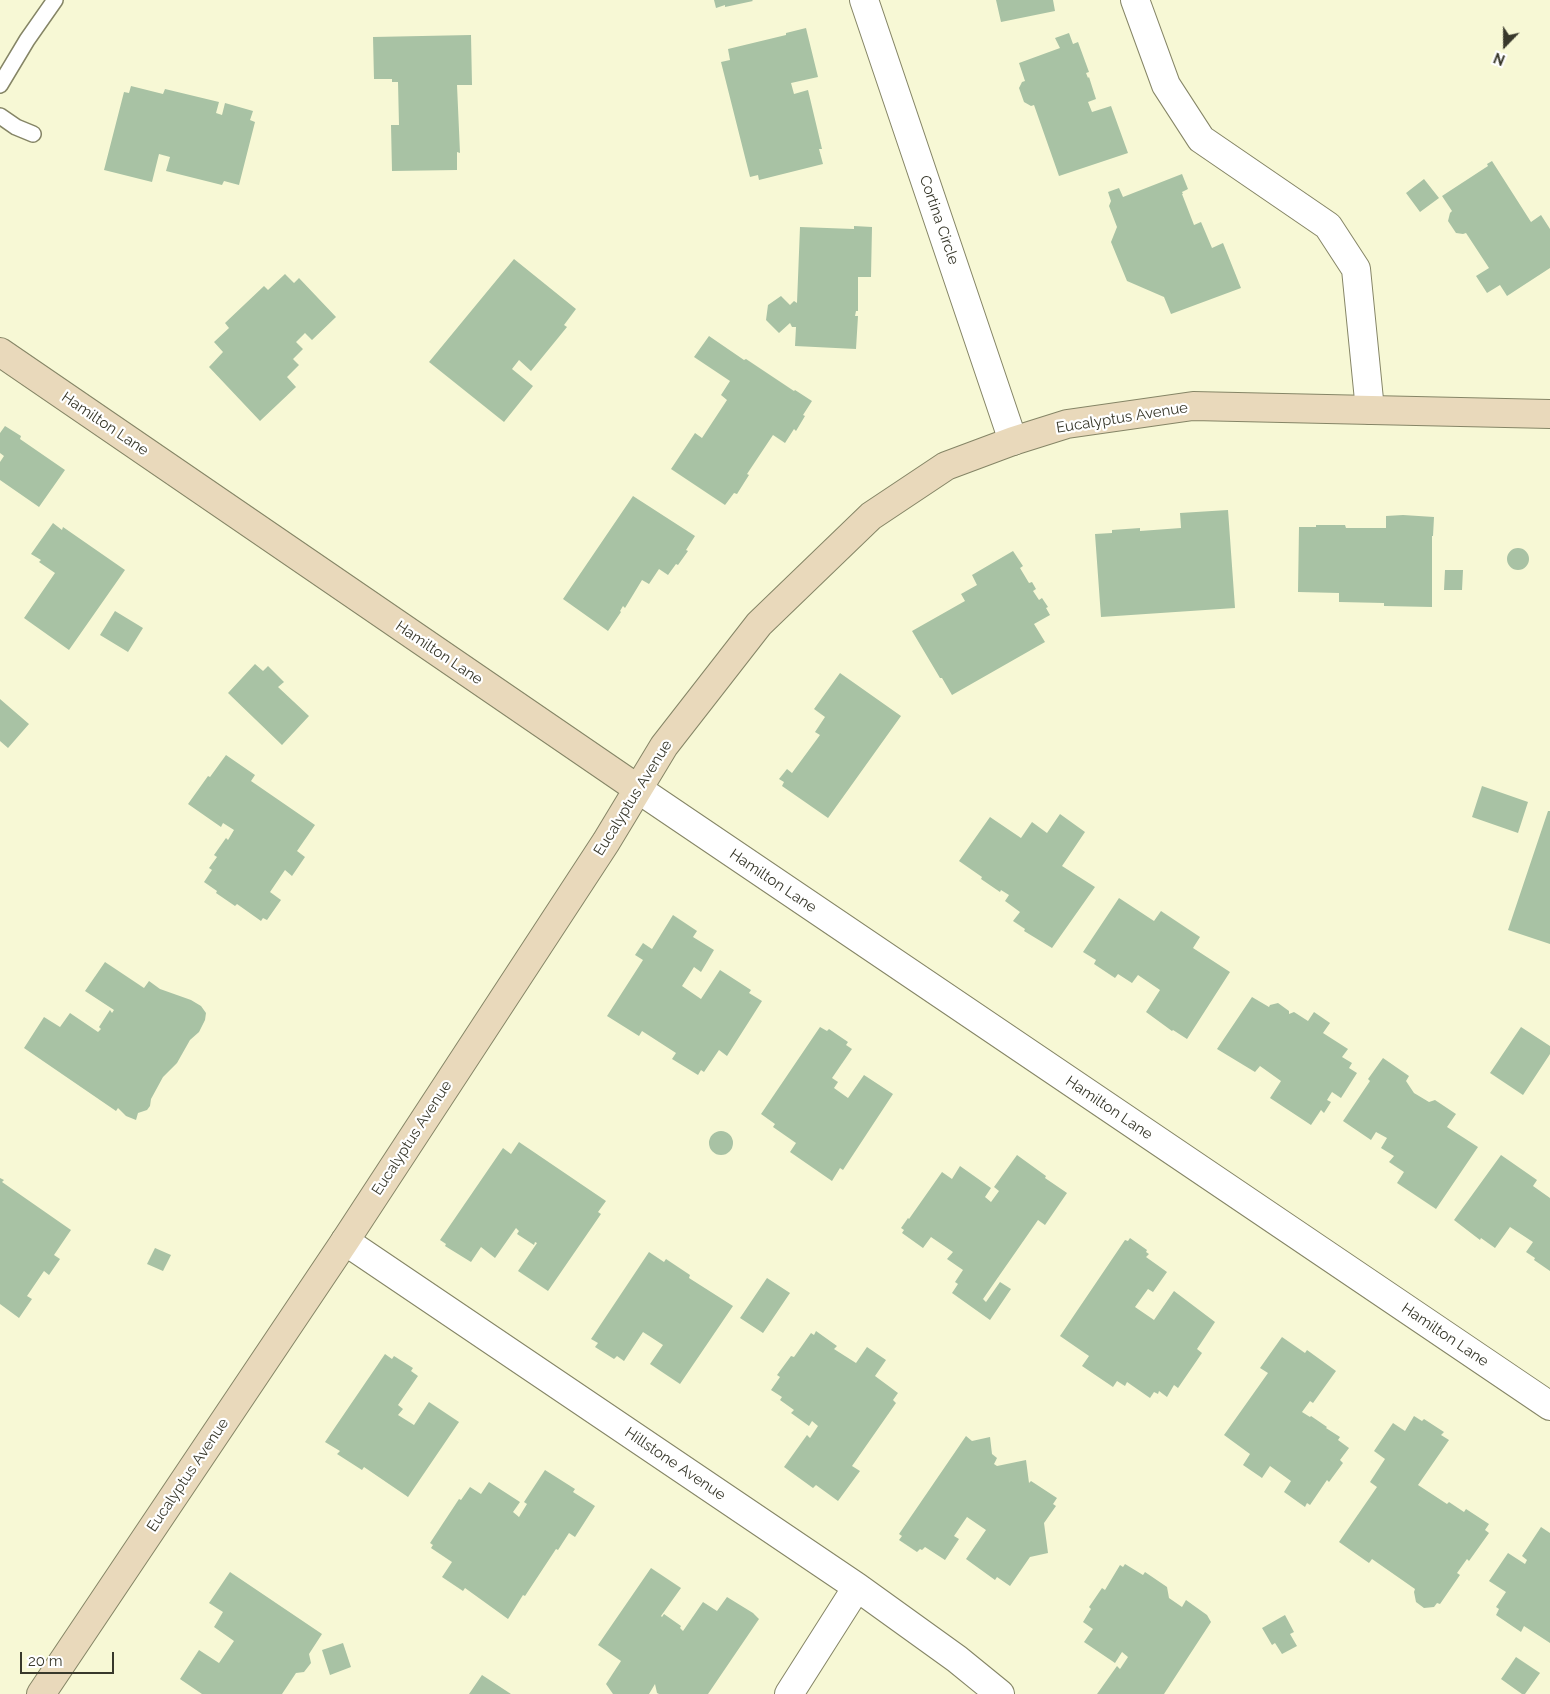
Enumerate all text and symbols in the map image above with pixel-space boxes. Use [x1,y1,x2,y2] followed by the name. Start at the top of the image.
[1480,20,1530,70] north arrow
[1491,49,1507,68] text: N
[915,173,963,267] street label: Cortina Circle
[58,388,152,460] street label: Hamilton Lane
[1055,399,1189,437] street label: Eucalyptus Avenue
[392,617,486,689] street label: Hamilton Lane
[590,737,676,859] street label: Eucalyptus Avenue
[726,845,820,917] street label: Hamilton Lane
[1062,1072,1156,1144] street label: Hamilton Lane
[368,1077,456,1199] street label: Eucalyptus Avenue
[1398,1299,1492,1371] street label: Hamilton Lane
[143,1415,233,1535] street label: Eucalyptus Avenue
[621,1424,729,1504] street label: Hillstone Avenue
[22,1642,116,1674] scale bar
[28,1652,63,1670] text: 20 m

